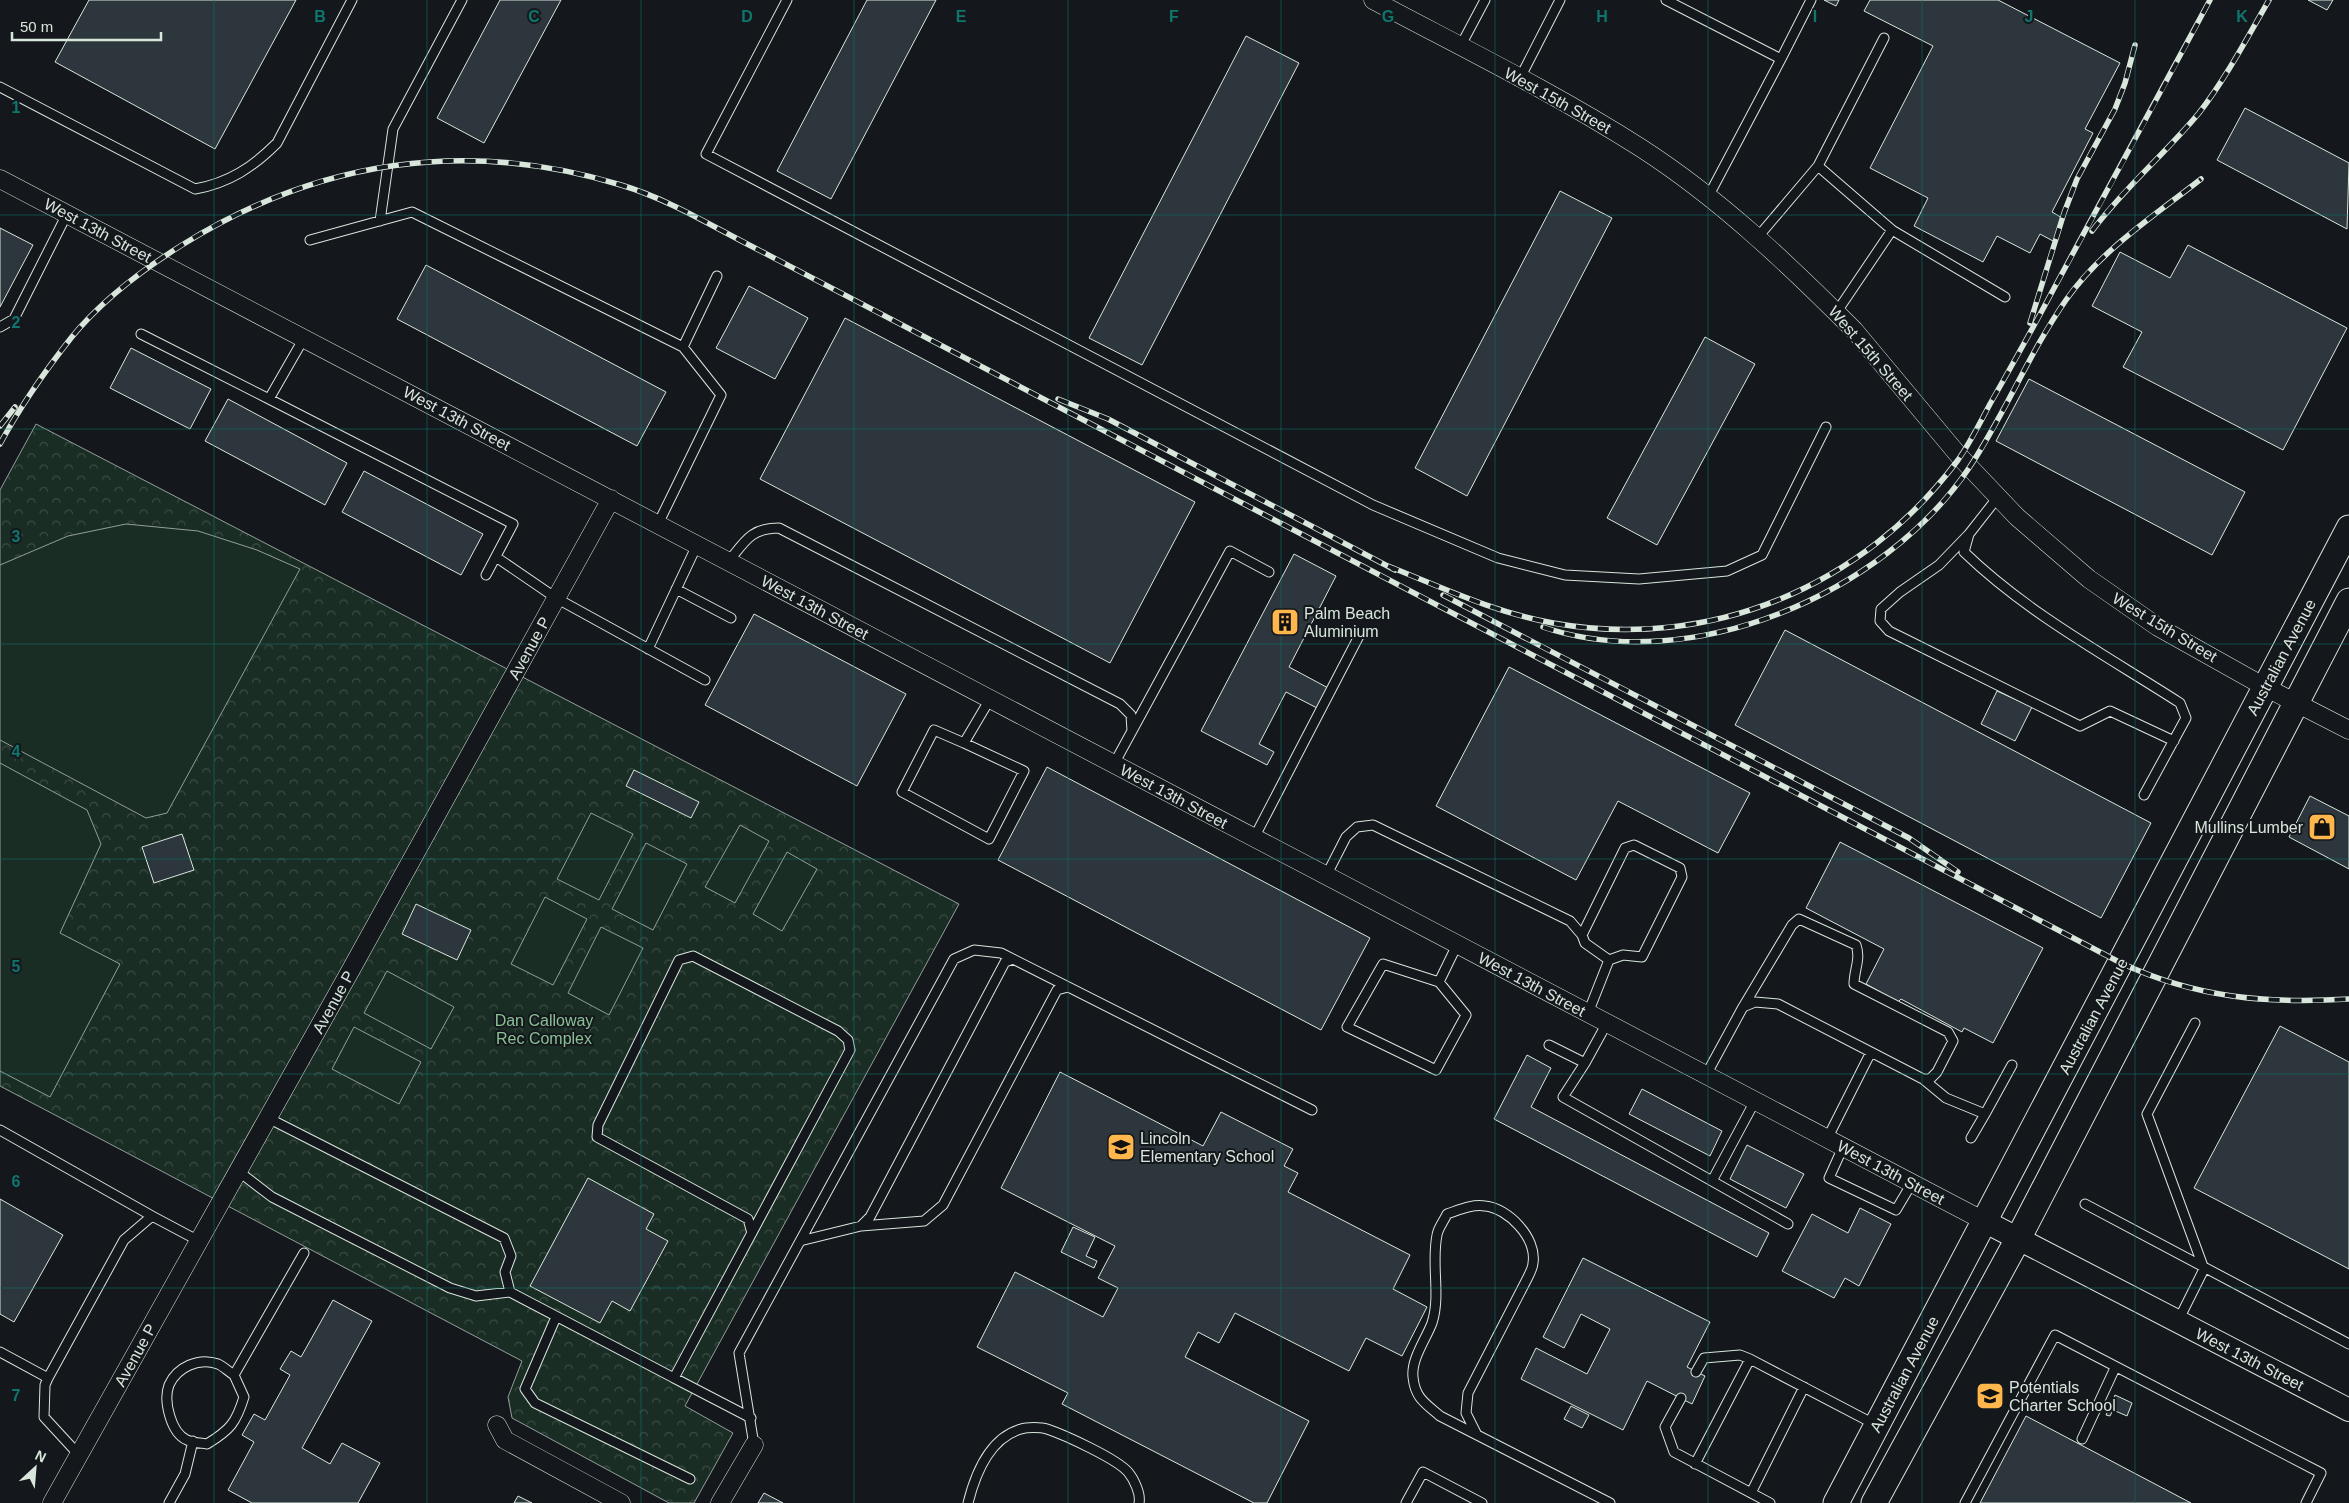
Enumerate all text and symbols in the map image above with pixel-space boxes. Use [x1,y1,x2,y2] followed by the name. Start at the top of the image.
[314,8,326,25] text: B
[528,8,540,25] text: C
[741,8,753,25] text: D
[956,8,967,25] text: E
[1169,8,1179,25] text: F
[1382,8,1394,25] text: G
[1596,8,1608,25] text: H
[1813,8,1817,25] text: I
[2025,8,2033,25] text: J
[2236,8,2248,25] text: K
[12,10,161,42] scale bar
[20,18,53,35] text: 50 m
[1502,64,1614,137] street label: West 15th Street
[12,99,21,116] text: 1
[41,195,155,266] street label: West 13th Street
[1825,303,1916,404] street label: West 15th Street
[12,314,21,331] text: 2
[400,383,514,454] street label: West 13th Street
[12,528,21,545] text: 3
[758,572,872,643] street label: West 13th Street
[2109,590,2221,666] street label: West 15th Street
[2244,596,2319,718] street label: Australian Avenue
[1304,605,1390,640] place label: Palm Beach Aluminium
[1270,607,1300,637] building icon: Palm Beach Aluminium
[505,614,554,683] street label: Avenue P
[12,743,21,760] text: 4
[1117,761,1231,832] street label: West 13th Street
[2307,812,2337,842] shop icon: Mullins Lumber
[2195,819,2304,836] place label: Mullins Lumber
[1475,949,1589,1020] street label: West 13th Street
[2056,955,2131,1077] street label: Australian Avenue
[12,958,21,975] text: 5
[309,968,358,1037] street label: Avenue P
[495,1012,593,1047] park label: Dan Calloway Rec Complex
[1140,1130,1274,1165] place label: Lincoln Elementary School
[1106,1132,1136,1162] school or university icon: Lincoln Elementary School
[1834,1137,1948,1208] street label: West 13th Street
[12,1173,21,1190] text: 6
[1867,1313,1942,1435] street label: Australian Avenue
[111,1321,160,1390] street label: Avenue P
[2193,1325,2307,1394] street label: West 13th Street
[2009,1379,2116,1414] place label: Potentials Charter School
[1975,1381,2005,1411] school or university icon: Potentials Charter School
[12,1387,21,1404] text: 7
[10,1443,60,1493] north arrow
[33,1447,49,1466] text: N

